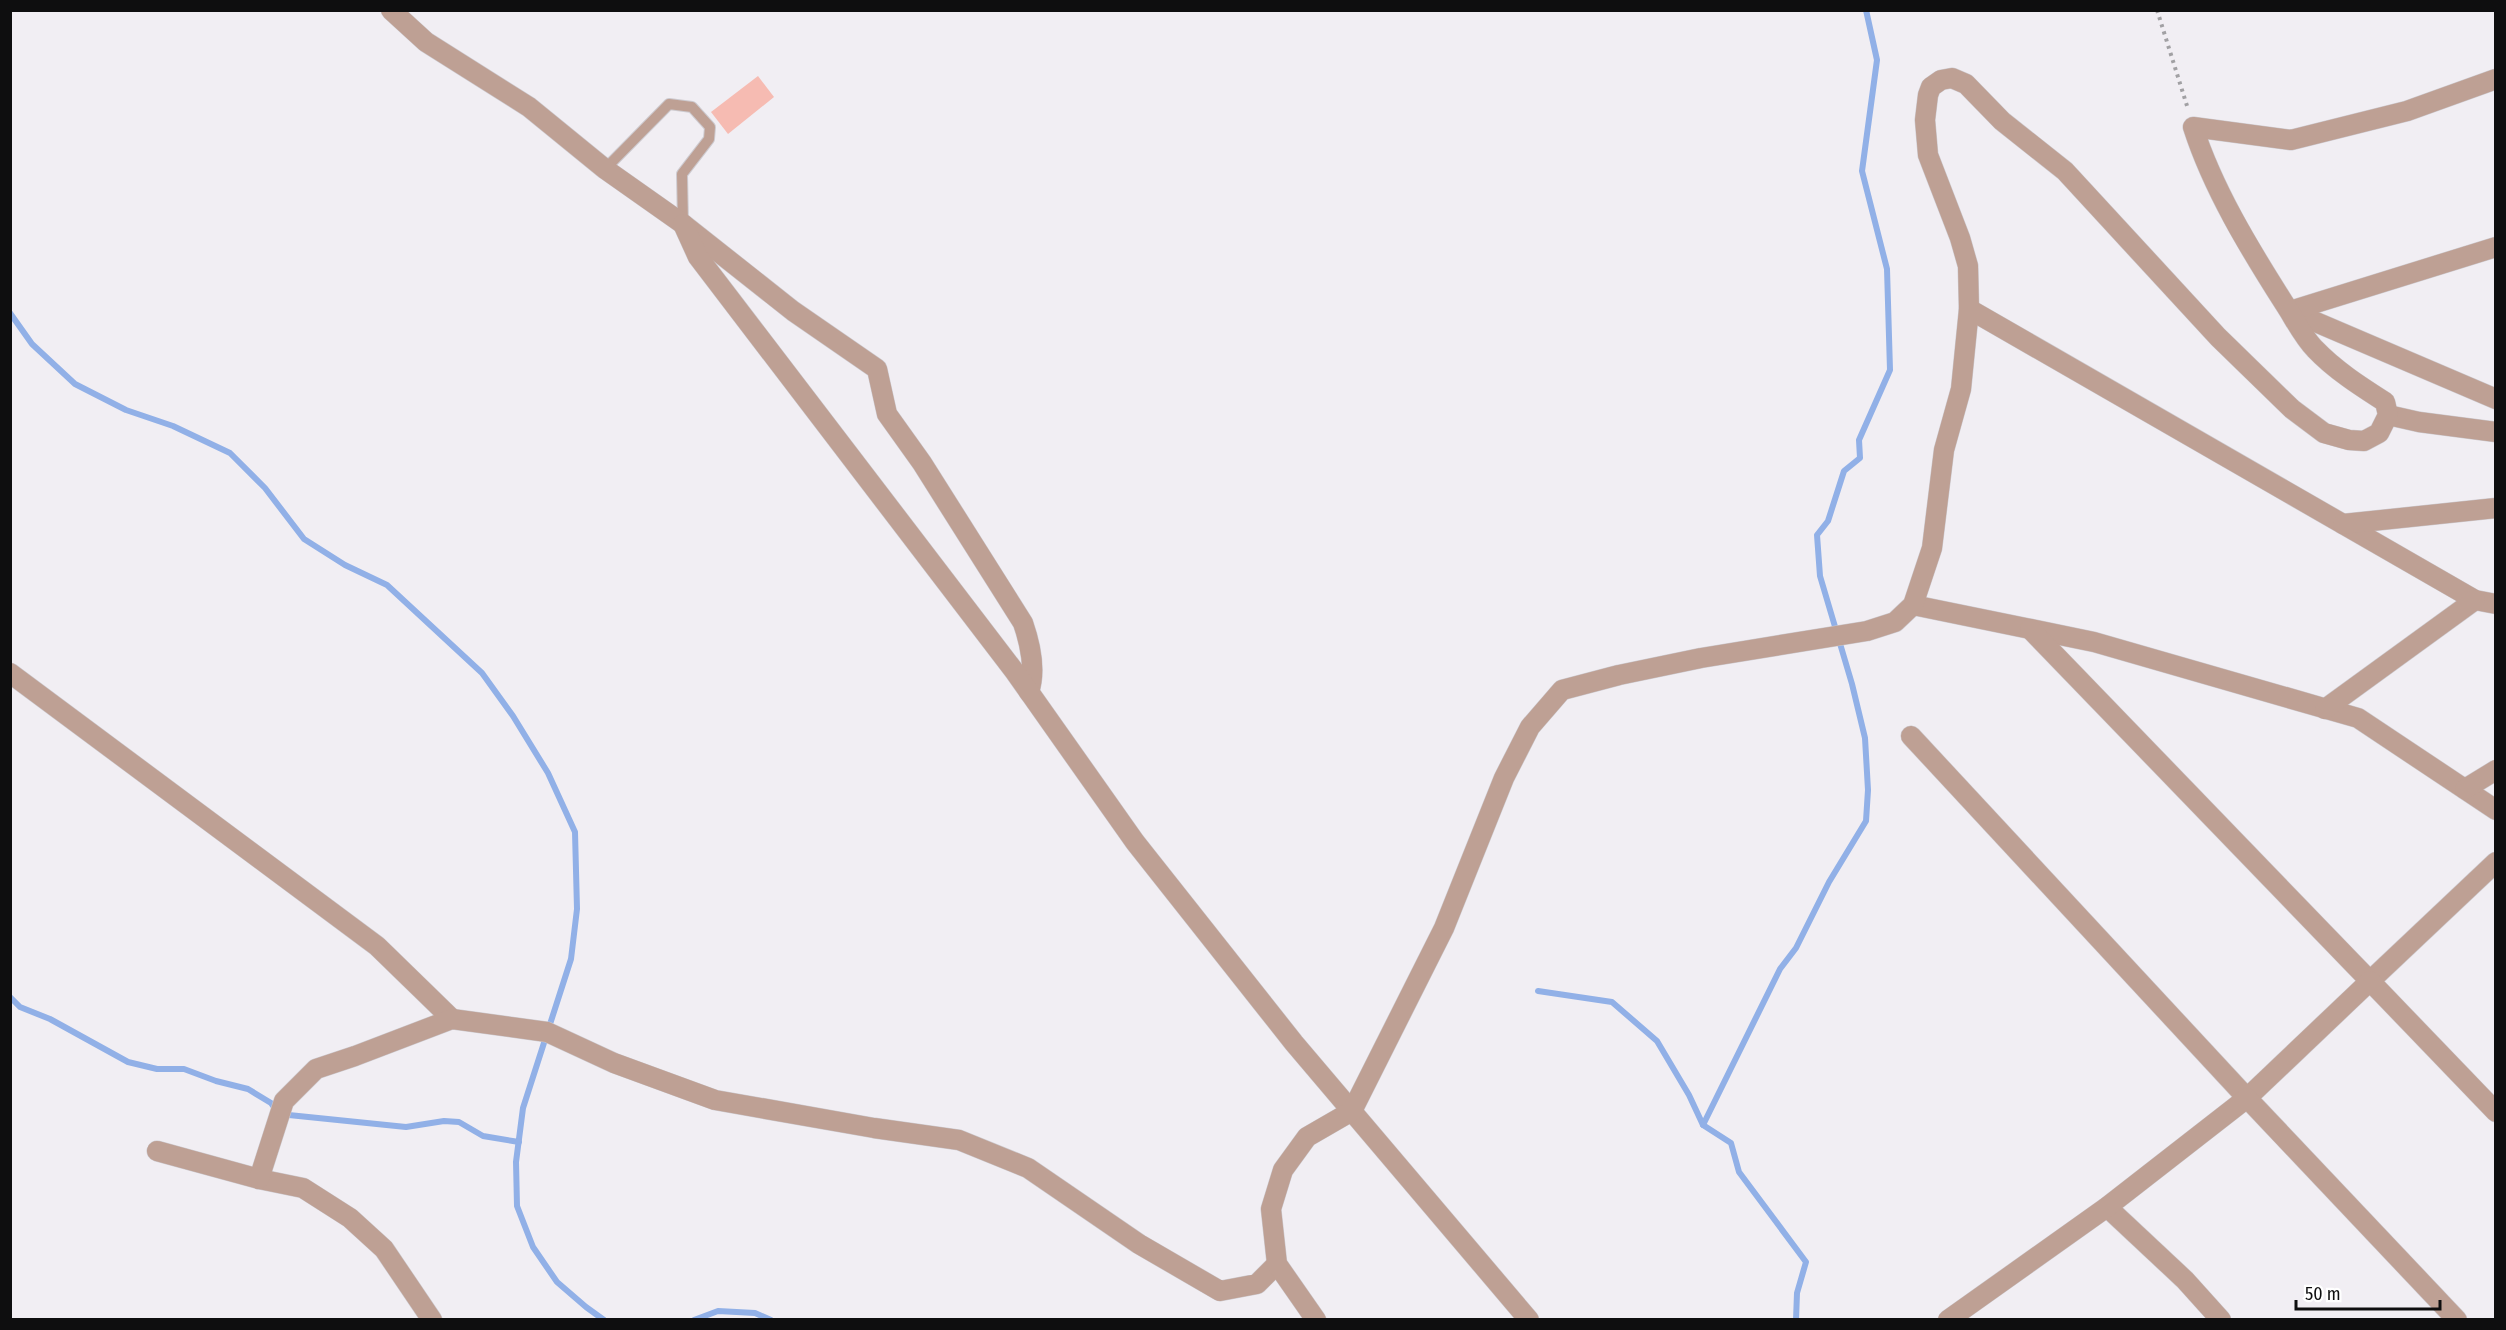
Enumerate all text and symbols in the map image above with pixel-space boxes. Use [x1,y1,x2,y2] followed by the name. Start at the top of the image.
[2296,1273,2440,1311] scale bar
[2305,1283,2341,1305] text: 50 m

